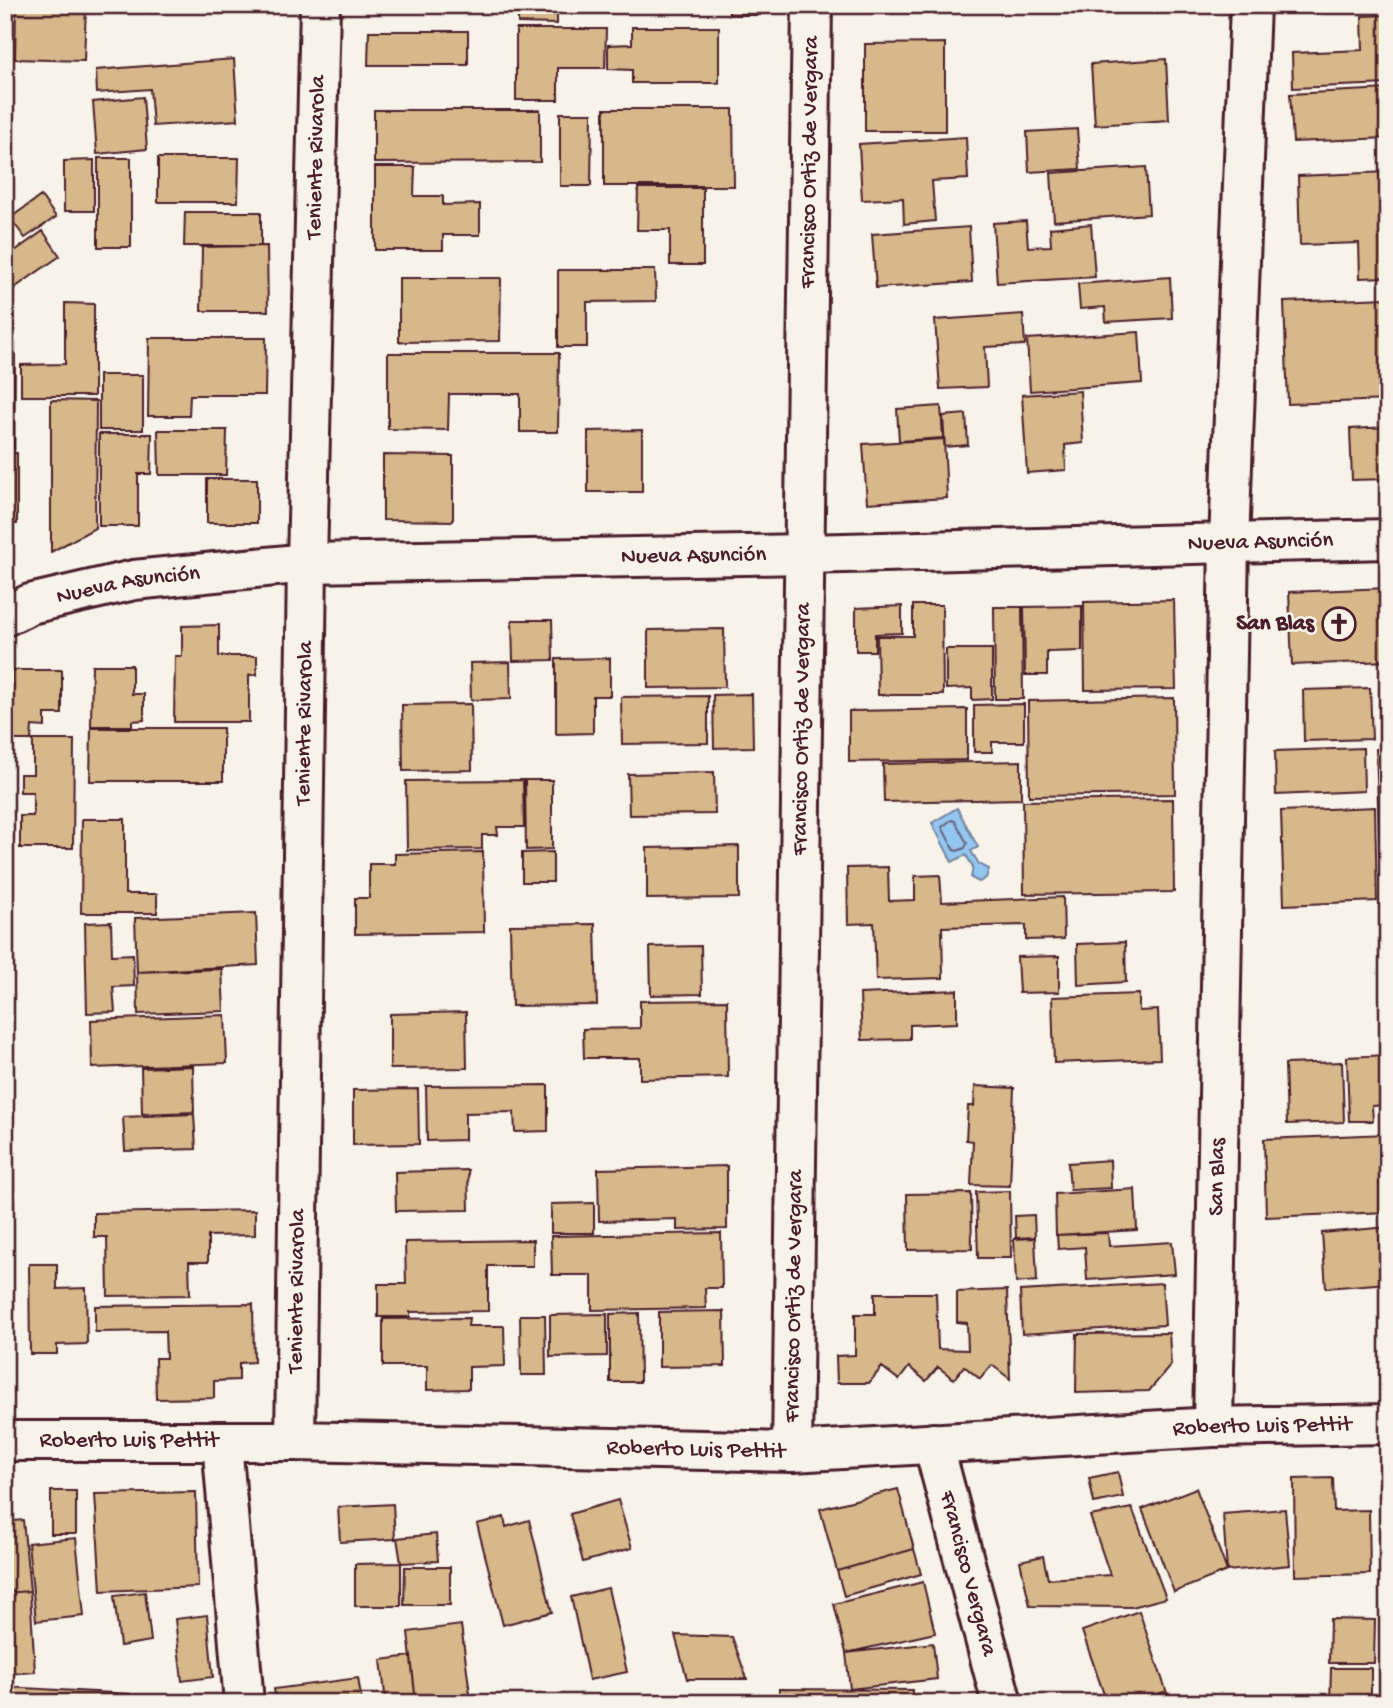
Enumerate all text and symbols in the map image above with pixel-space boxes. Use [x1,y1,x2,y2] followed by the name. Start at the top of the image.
[795,34,825,290] street label: Francisco Ortiz de Vergara
[301,74,332,242] street label: Teniente Rivarola
[1187,527,1334,558] street label: Nueva Asunción
[621,541,767,571] street label: Nueva Asunción
[54,560,201,611] street label: Nueva Asunción
[787,601,817,857] street label: Francisco Ortiz de Vergara
[1320,605,1358,643] church icon: San Blas
[1236,611,1316,638] place label: San Blas
[290,640,319,807] street label: Teniente Rivarola
[1203,1137,1232,1216] street label: San Blas
[779,1168,809,1424] street label: Francisco Ortiz de Vergara
[282,1208,312,1375] street label: Teniente Rivarola
[1172,1411,1353,1443] street label: Roberto Luis Pettit
[40,1428,220,1455] street label: Roberto Luis Pettit
[606,1434,787,1465] street label: Roberto Luis Pettit
[933,1487,1003,1660] street label: Francisco Vergara

